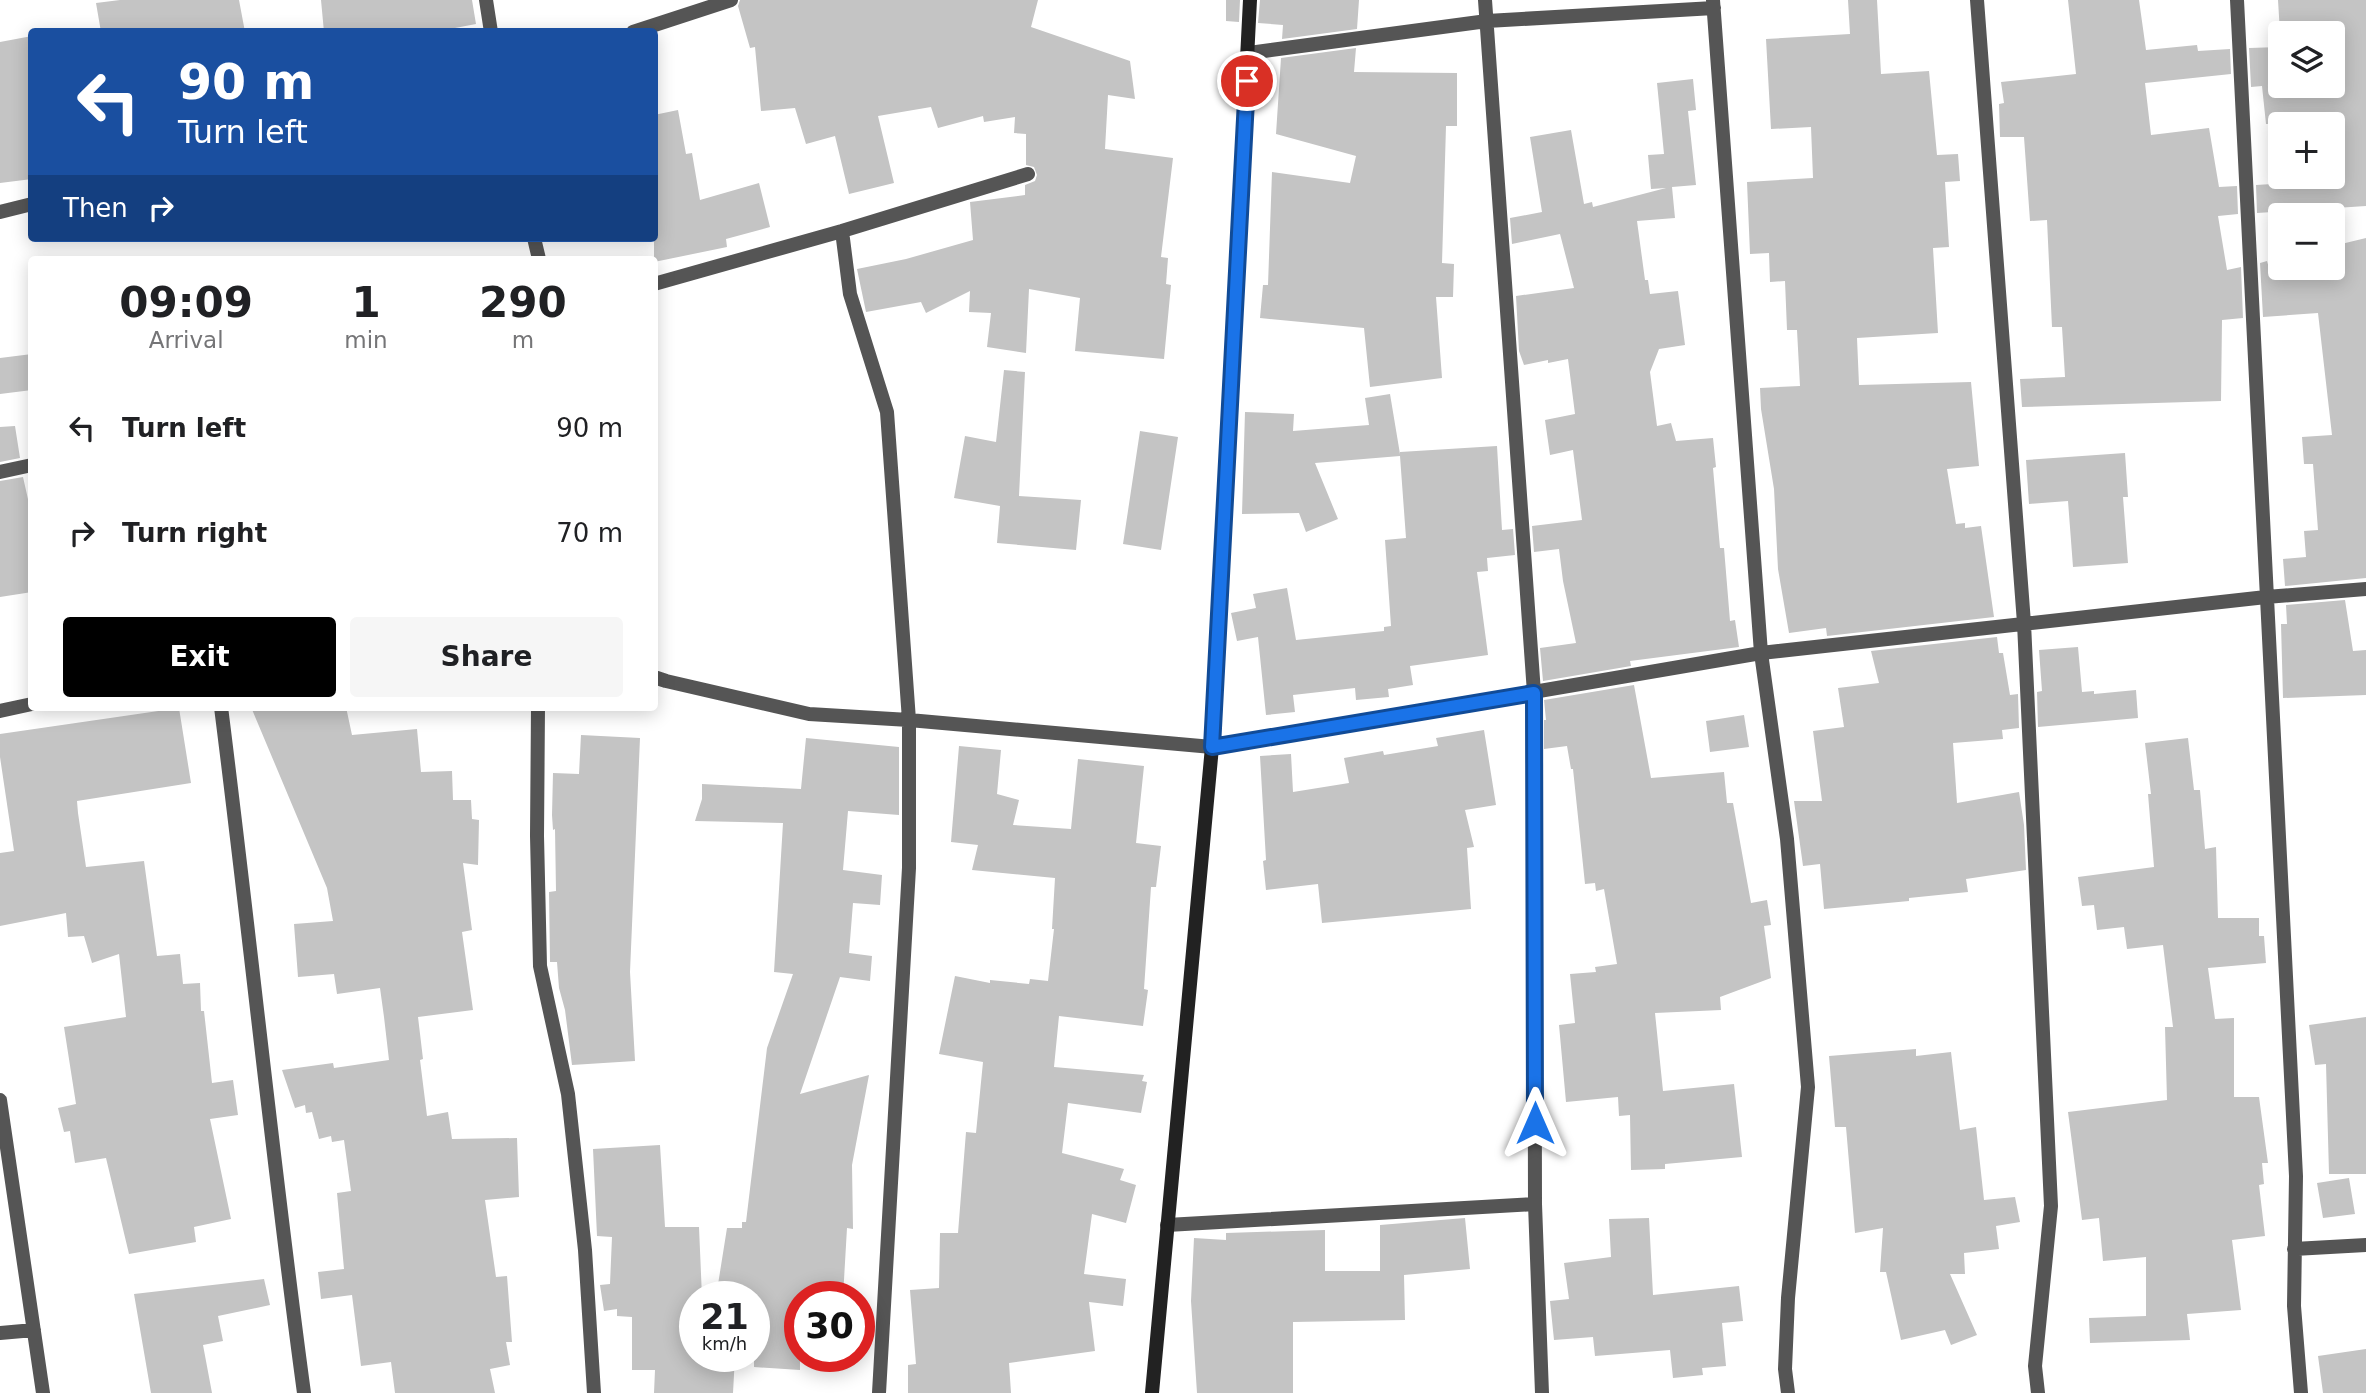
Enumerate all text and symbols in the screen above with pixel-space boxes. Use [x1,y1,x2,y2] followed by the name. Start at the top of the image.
[2268,21,2345,280] map controls
[2268,21,2345,98] button: layers
[1217,51,1277,111] pin
[178,54,314,111] text: 90 m
[63,56,154,147] icon: left
[1228,62,1266,100] icon: arrive
[2268,112,2345,189] button: +
[178,113,308,151] text: Turn left
[142,189,180,227] icon: right
[63,193,128,223] text: Then
[2268,203,2345,280] button: −
[119,278,253,327] text: 09:09
[351,278,381,327] text: 1
[479,278,567,327] text: 290
[149,327,224,353] text: Arrival
[344,327,388,353] text: min
[512,327,534,353] text: m
[63,409,101,447] icon: left
[122,413,246,443] text: Turn left
[556,413,623,443] text: 90 m
[63,514,101,552] icon: right
[122,518,267,548] text: Turn right
[556,518,623,548] text: 70 m
[63,617,336,697] button: Exit
[350,617,623,697] button: Share
[1498,1086,1572,1160] position arrow
[784,1281,875,1372] speed limit sign: 30
[700,1297,749,1337] text: 21
[702,1333,747,1354] text: km/h

